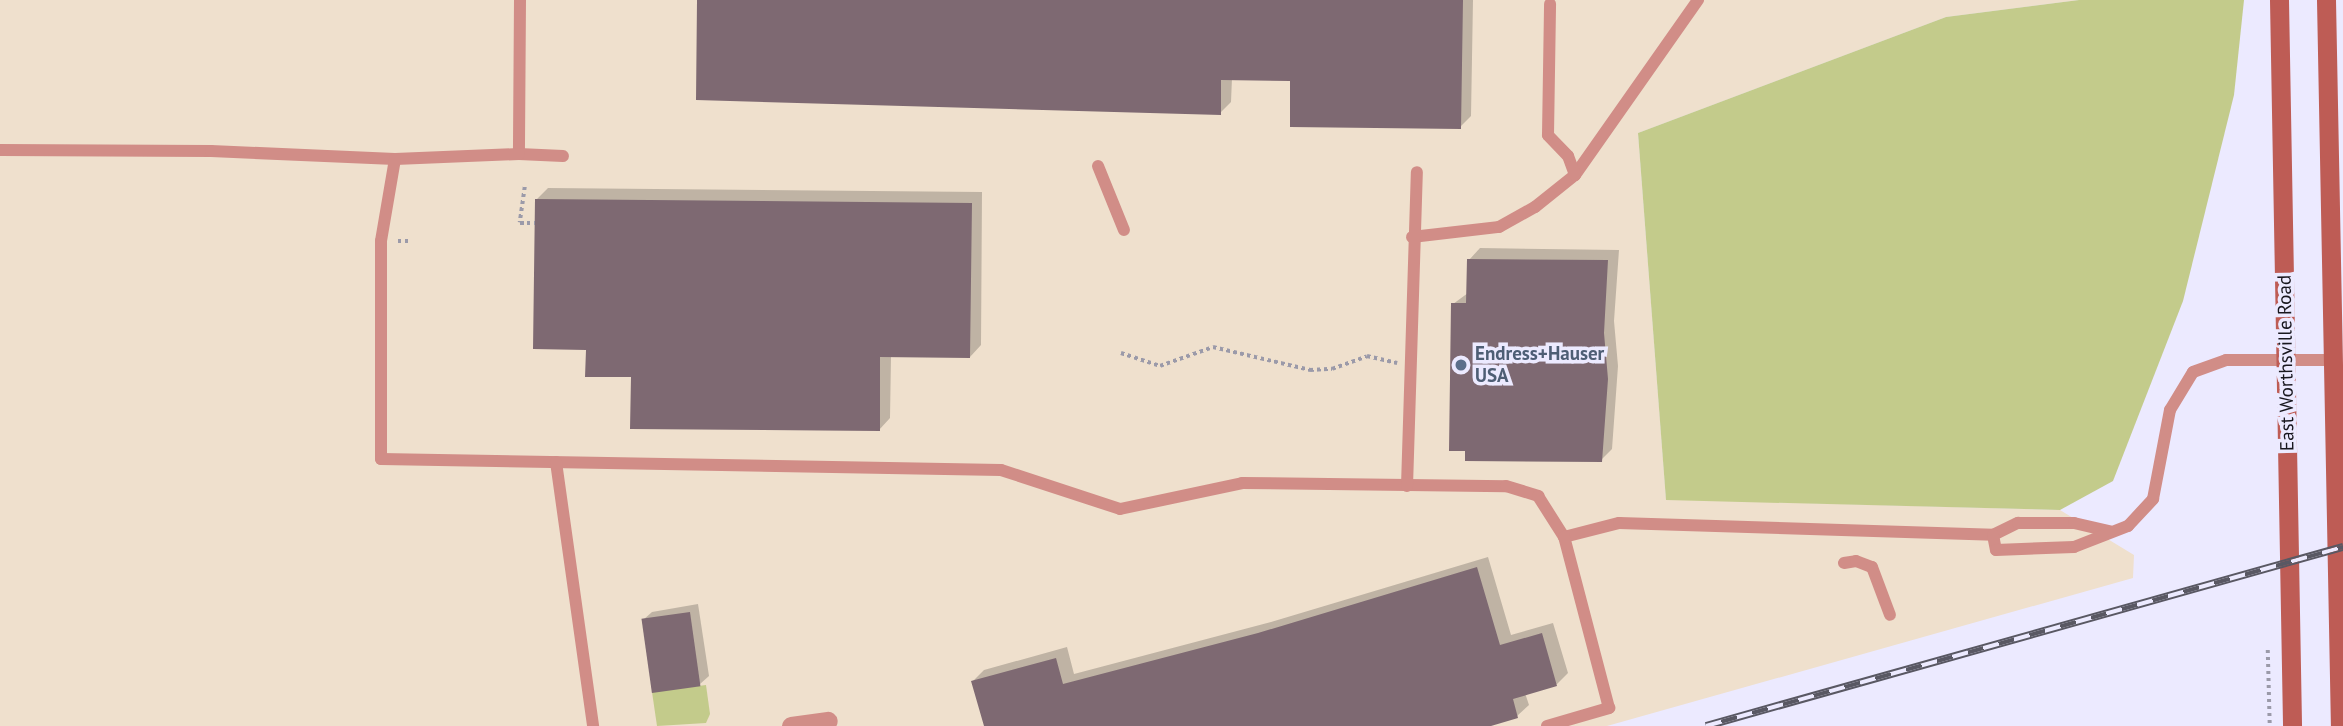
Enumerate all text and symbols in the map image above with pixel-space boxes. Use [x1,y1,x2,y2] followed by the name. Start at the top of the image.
[2273,275,2299,451] street label: East Worthsville Road
[1475,343,1604,387] place label: Endress+Hauser USA
[1453,357,1469,373] marker: Endress+Hauser USA

